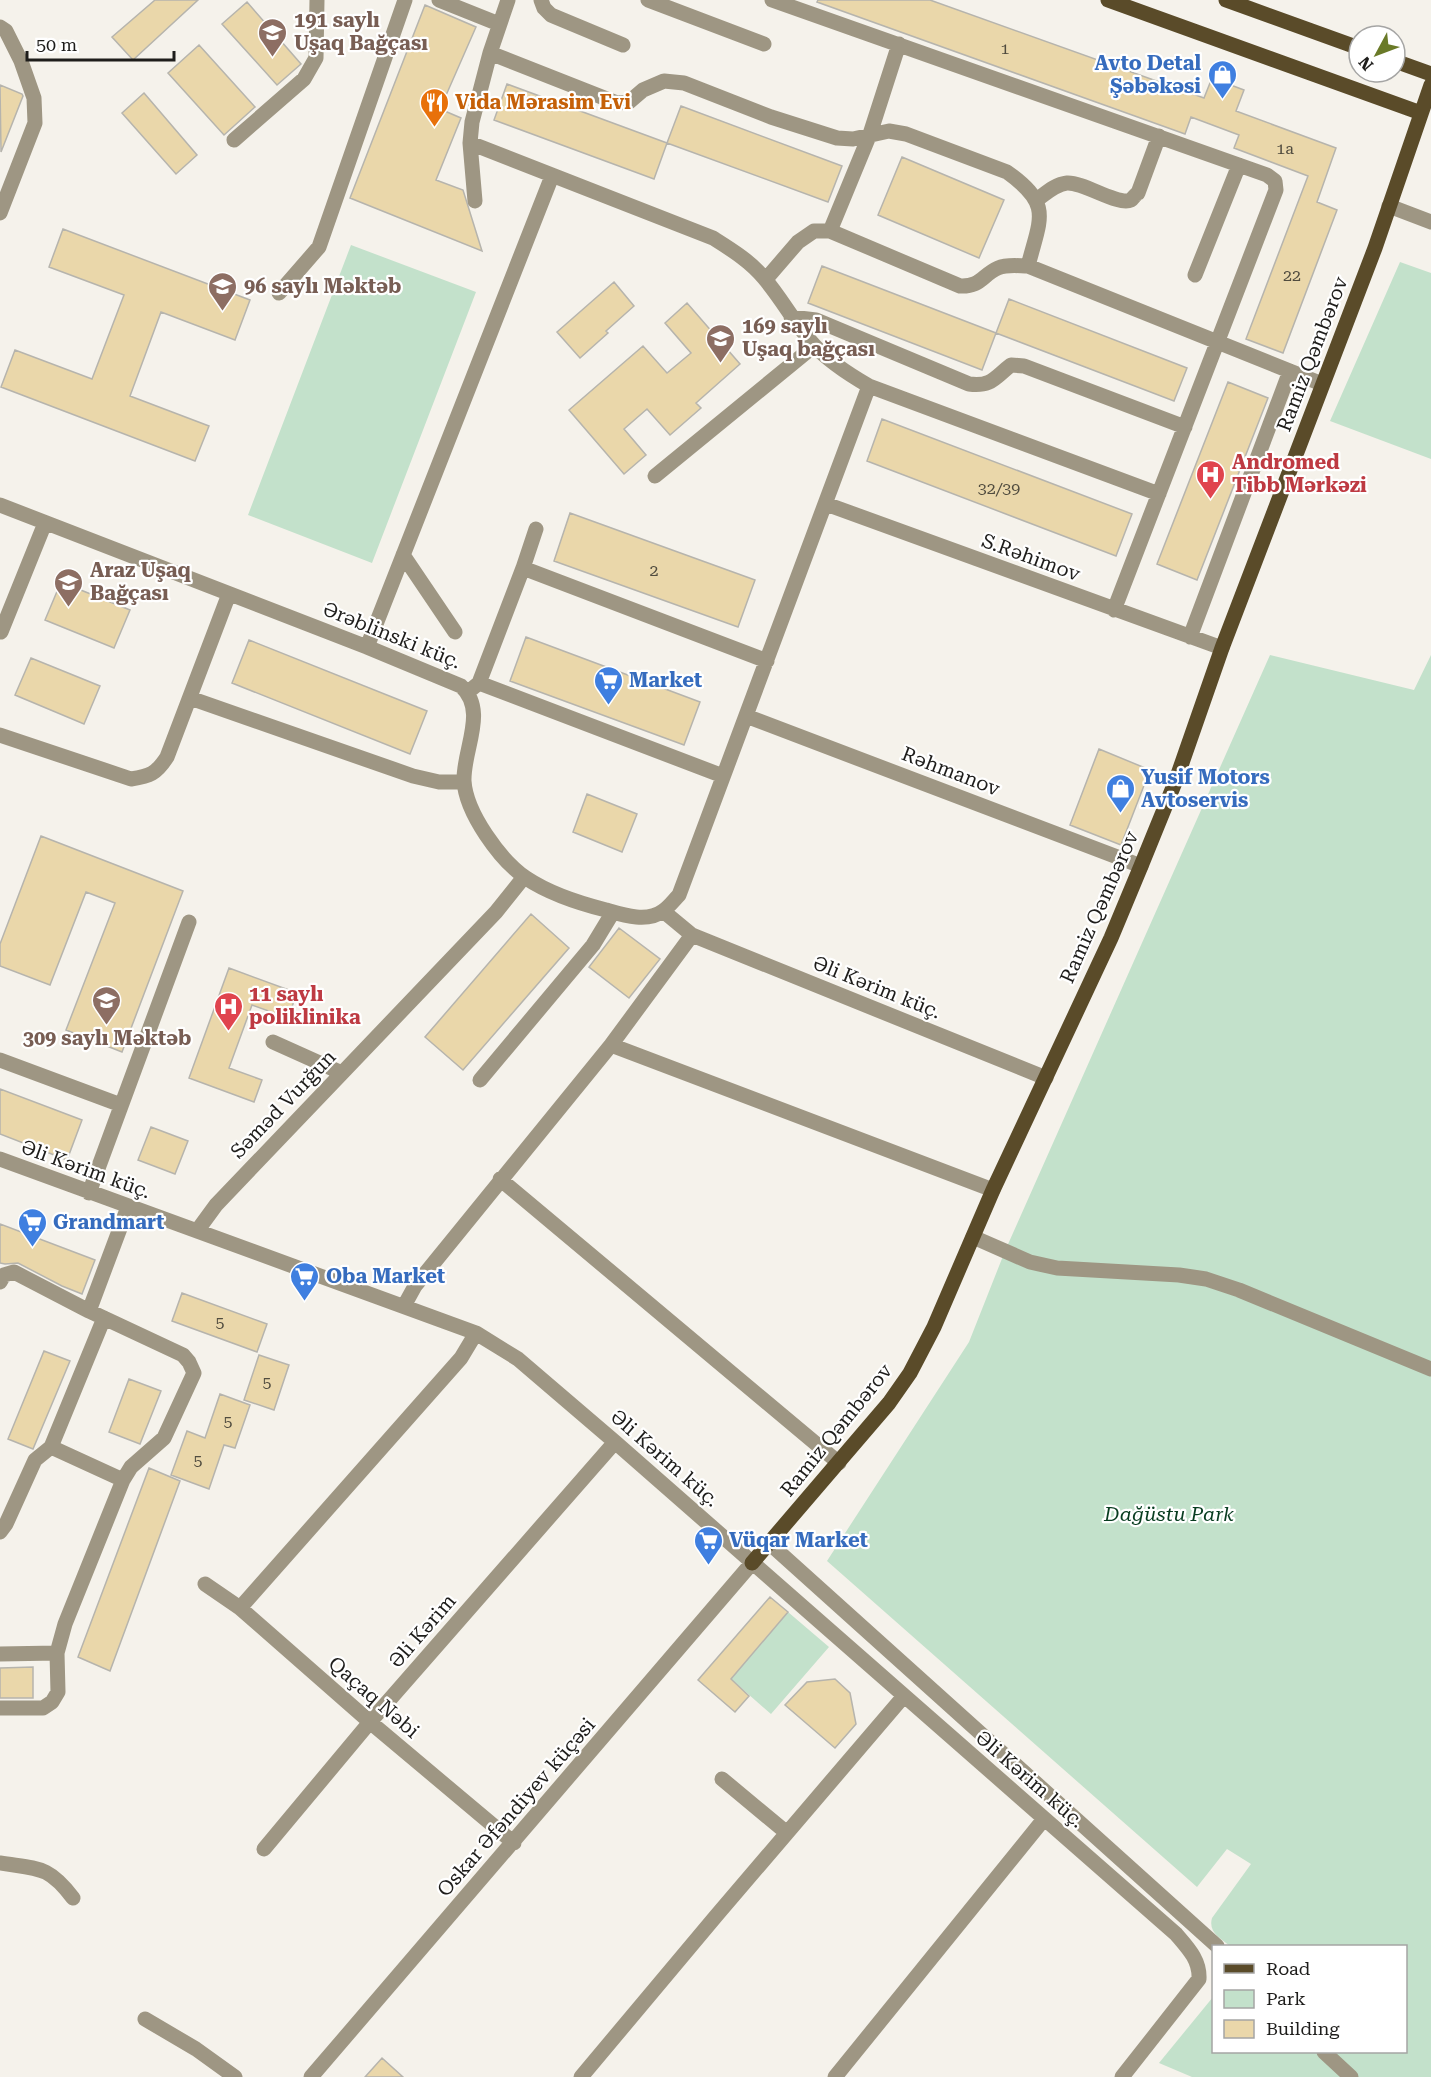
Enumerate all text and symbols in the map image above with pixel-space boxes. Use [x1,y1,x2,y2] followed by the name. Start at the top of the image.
[294,8,428,55] place label: 191 saylı Uşaq Bağçası
[257,16,289,58] school or university icon: 191 saylı Uşaq Bağçası
[27,24,174,62] scale bar
[1347,24,1407,84] north arrow
[36,34,77,55] text: 50 m
[1001,39,1010,58] house number: 1
[1095,51,1201,98] place label: Avto Detal Şəbəkəsi
[1355,53,1377,74] text: N
[1206,58,1238,100] shop icon: Avto Detal Şəbəkəsi
[418,86,450,128] restaurant icon: Vida Mərasim Evi
[455,90,631,114] place label: Vida Mərasim Evi
[1276,139,1294,158] house number: 1a
[1283,266,1301,285] house number: 22
[207,270,239,312] school or university icon: 96 saylı Məktəb
[1271,273,1353,435] street label: Ramiz Qəmbərov
[244,274,401,298] place label: 96 saylı Məktəb
[742,314,875,361] place label: 169 saylı Uşaq bağçası
[705,322,737,364] school or university icon: 169 saylı Uşaq bağçası
[1232,450,1367,497] place label: Andromed Tibb Mərkəzi
[1195,458,1227,500] hospital icon: Andromed Tibb Mərkəzi
[978,479,1020,498] house number: 32/39
[978,528,1084,586] street label: S.Rəhimov
[90,558,191,605] place label: Araz Uşaq Bağçası
[650,561,659,580] house number: 2
[53,566,85,608] school or university icon: Araz Uşaq Bağçası
[319,596,465,674] street label: Ərəblinski küç.
[592,664,624,706] supermarket icon: Market
[629,668,702,692] place label: Market
[899,741,1004,801] street label: Rəhmanov
[1141,765,1270,812] place label: Yusif Motors Avtoservis
[1104,772,1136,814] shop icon: Yusif Motors Avtoservis
[1055,827,1143,987] street label: Ramiz Qəmbərov
[809,950,945,1024] street label: Əli Kərim küç.
[249,982,361,1029] place label: 11 saylı poliklinika
[91,984,123,1026] school or university icon: 309 saylı Məktəb
[212,990,244,1032] hospital icon: 11 saylı poliklinika
[23,1026,191,1050] place label: 309 saylı Məktəb
[225,1045,341,1163] street label: Səməd Vurğun
[18,1134,154,1204] street label: Əli Kərim küç.
[16,1206,48,1248] supermarket icon: Grandmart
[53,1210,164,1234] place label: Grandmart
[289,1260,321,1302] supermarket icon: Oba Market
[326,1264,445,1288] place label: Oba Market
[216,1313,225,1332] house number: 5
[775,1358,897,1501] street label: Ramiz Qəmbərov
[263,1373,272,1392] house number: 5
[606,1404,724,1512] street label: Əli Kərim küç.
[224,1412,233,1431] house number: 5
[194,1451,203,1470] house number: 5
[1103,1502,1234,1526] park label: Dağüstu Park
[692,1524,724,1566] supermarket icon: Vüqar Market
[729,1528,868,1552] place label: Vüqar Market
[383,1589,461,1673] street label: Əli Kərim
[324,1651,424,1743] street label: Qaçaq Nəbi
[432,1713,600,1901] street label: Oskar Əfəndiyev küçəsi
[971,1725,1089,1833] street label: Əli Kərim küç.
[1212,1945,1407,2053] legend
[1266,1958,1311,1979] text: Road
[1266,1988,1306,2009] text: Park
[1266,2018,1340,2039] text: Building

